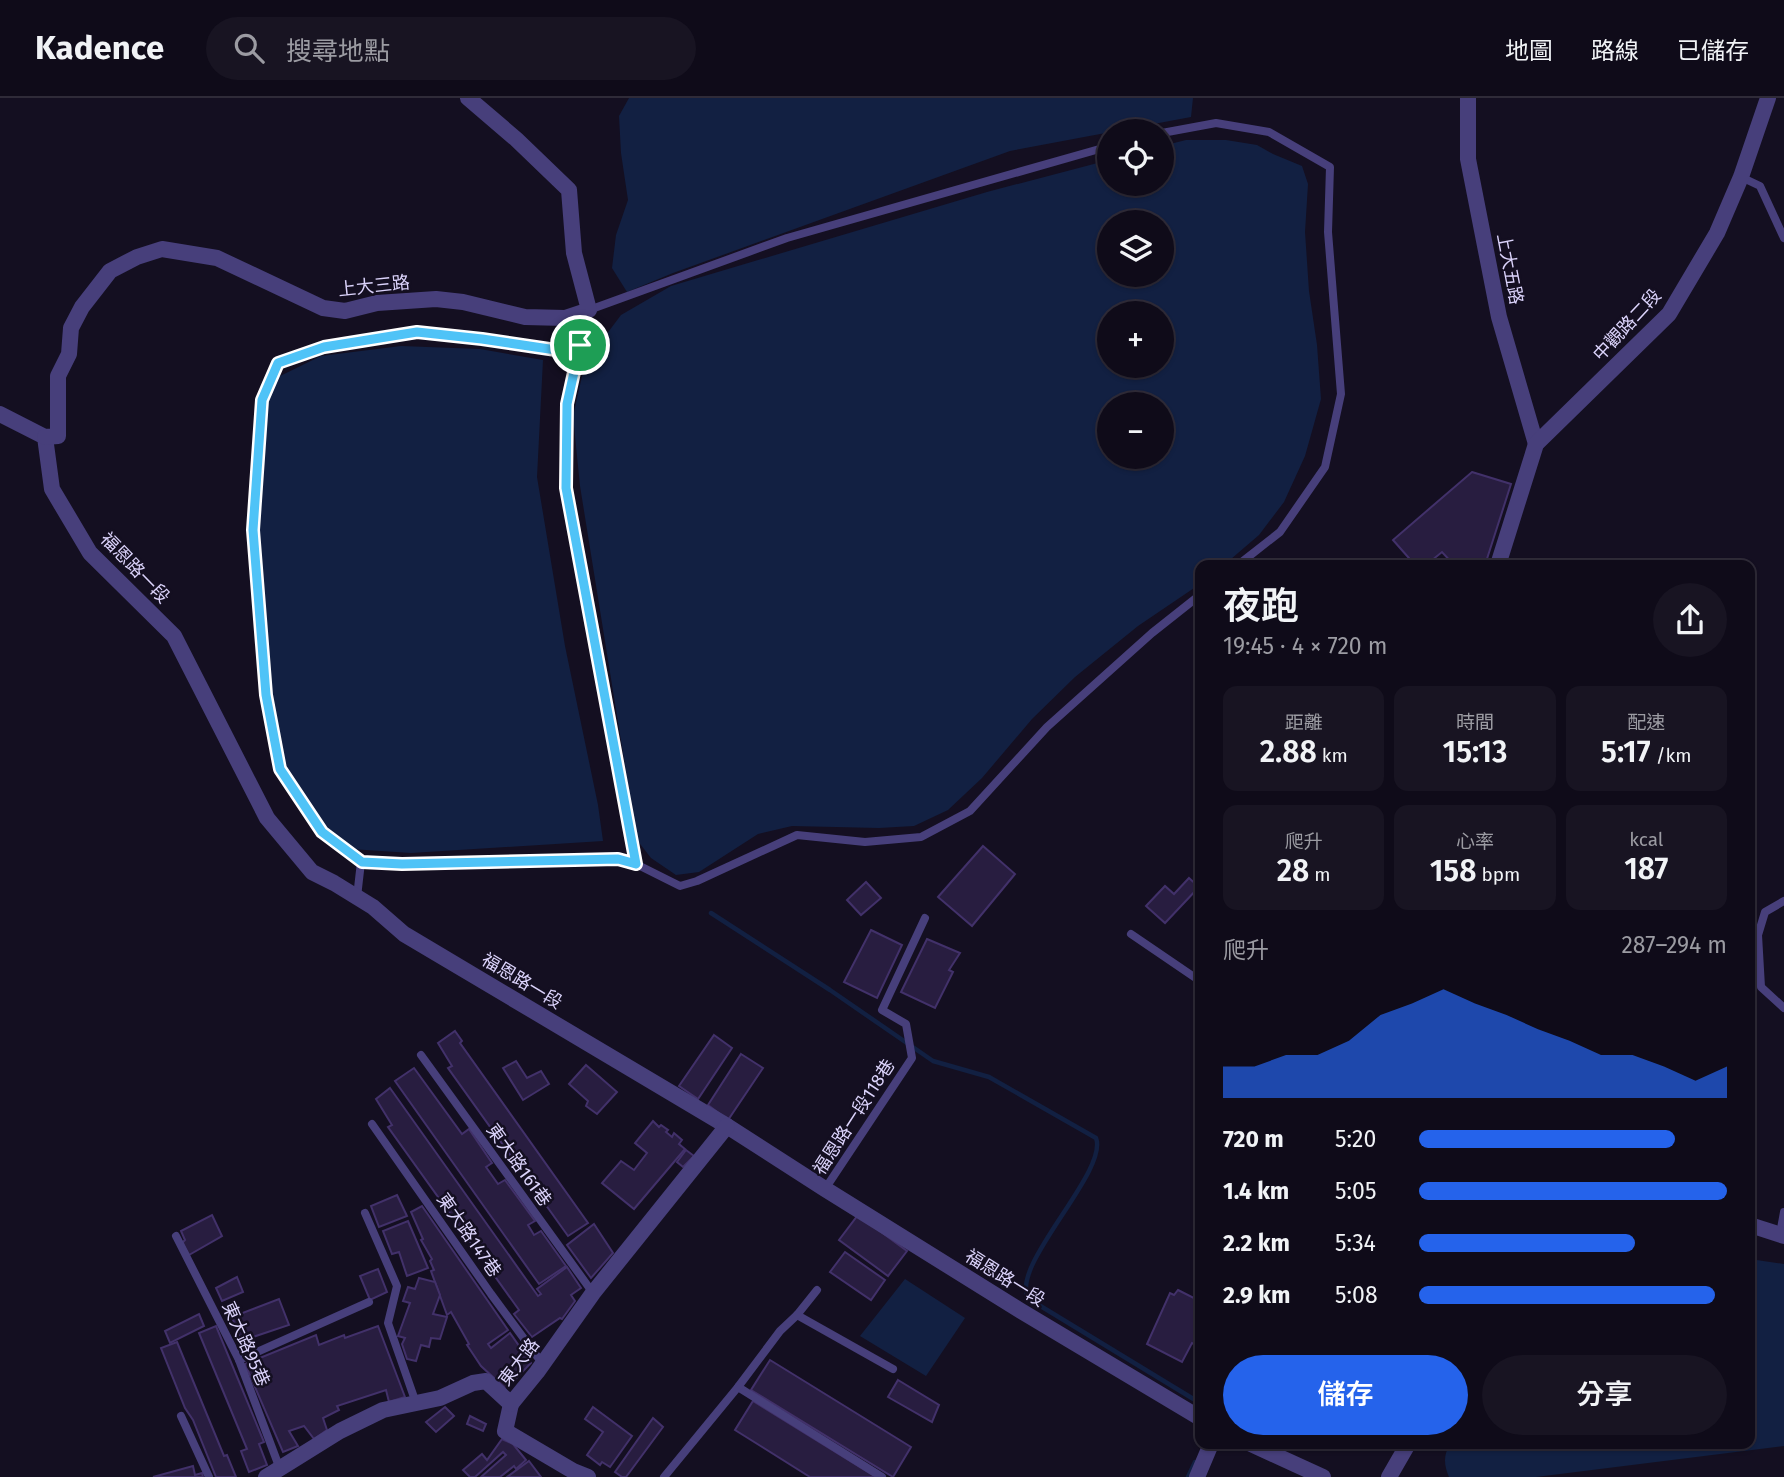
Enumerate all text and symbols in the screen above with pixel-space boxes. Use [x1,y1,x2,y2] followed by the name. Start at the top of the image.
[206,17,696,80] search box
[35,28,164,68] text: Kadence
[230,29,268,67] icon: search
[286,36,390,67] text: 搜尋地點
[1505,37,1553,65] text: 地圖
[1591,37,1639,65] text: 路線
[1677,37,1749,65] text: 已儲存
[1097,119,1174,469] map controls
[1097,119,1174,196] button: locate
[1097,210,1174,287] button: layers
[1492,232,1528,306] street label: 上大五路
[337,271,411,301] street label: 上大三路
[1588,285,1666,365] street label: 中觀路二段
[1097,301,1174,378] button: +
[550,315,610,375] pin
[561,326,599,364] icon: arrive
[1097,392,1174,469] button: −
[96,528,174,608] street label: 福恩路一段
[1223,583,1299,629] text: 夜跑
[1653,583,1727,657] button: share
[1223,632,1388,660] text: 19:45 · 4 × 720 m
[1285,711,1323,734] text: 距離
[1456,711,1494,734] text: 時間
[1627,711,1665,734] text: 配速
[1260,734,1317,770] text: 2.88
[1443,734,1507,770] text: 15:13
[1601,734,1651,770] text: 5:17
[1317,744,1348,767] text: km
[1651,744,1692,767] text: /km
[1629,828,1663,851] text: kcal
[1285,830,1323,853] text: 爬升
[1456,830,1494,853] text: 心率
[1624,851,1668,887] text: 187
[1277,853,1309,889] text: 28
[1430,853,1476,889] text: 158
[1309,863,1331,886] text: m
[1476,863,1520,886] text: bpm
[1621,931,1727,959] text: 287–294 m
[1223,936,1269,964] text: 爬升
[478,948,566,1014] street label: 福恩路一段
[808,1055,900,1179] street label: 福恩路一段118巷
[482,1120,556,1210] street label: 東大路161巷
[1223,1125,1284,1153] text: 720 m
[1335,1125,1376,1153] text: 5:20
[1223,1177,1289,1205] text: 1.4 km
[1335,1177,1376,1205] text: 5:05
[432,1189,506,1281] street label: 東大路147巷
[1223,1229,1290,1257] text: 2.2 km
[1335,1229,1376,1257] text: 5:34
[961,1245,1049,1311] street label: 福恩路一段
[1223,1281,1290,1309] text: 2.9 km
[1335,1281,1378,1309] text: 5:08
[218,1298,274,1390] street label: 東大路95巷
[494,1334,544,1390] street label: 東大路
[1223,1355,1468,1435] button: 儲存
[1482,1355,1727,1435] button: 分享

